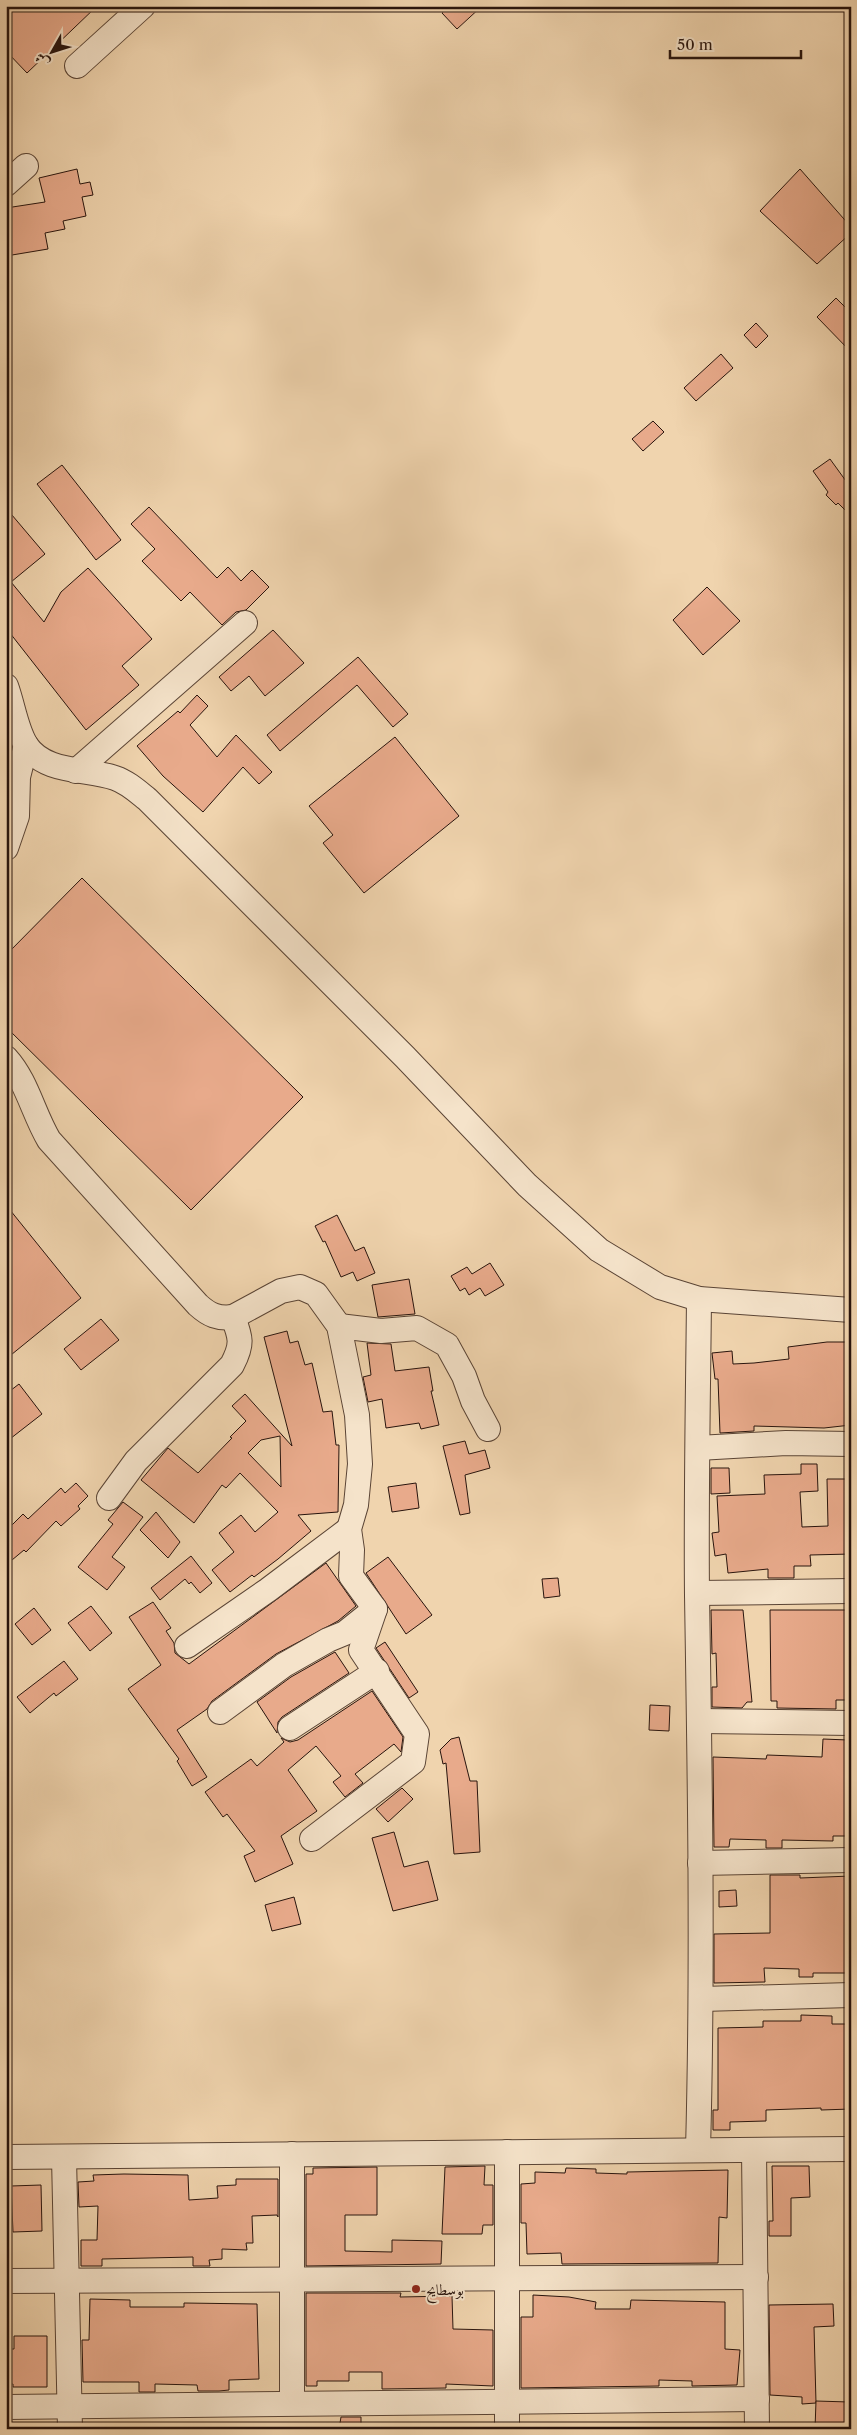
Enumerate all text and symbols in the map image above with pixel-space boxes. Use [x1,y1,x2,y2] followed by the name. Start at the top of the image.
[28,28,78,78] north arrow
[670,28,801,60] scale bar
[677,35,713,54] text: 50 m
[30,49,53,71] text: ش
[426,2280,464,2304] place label: بوسطايح
[410,2283,422,2295] marker: بوسطايح

